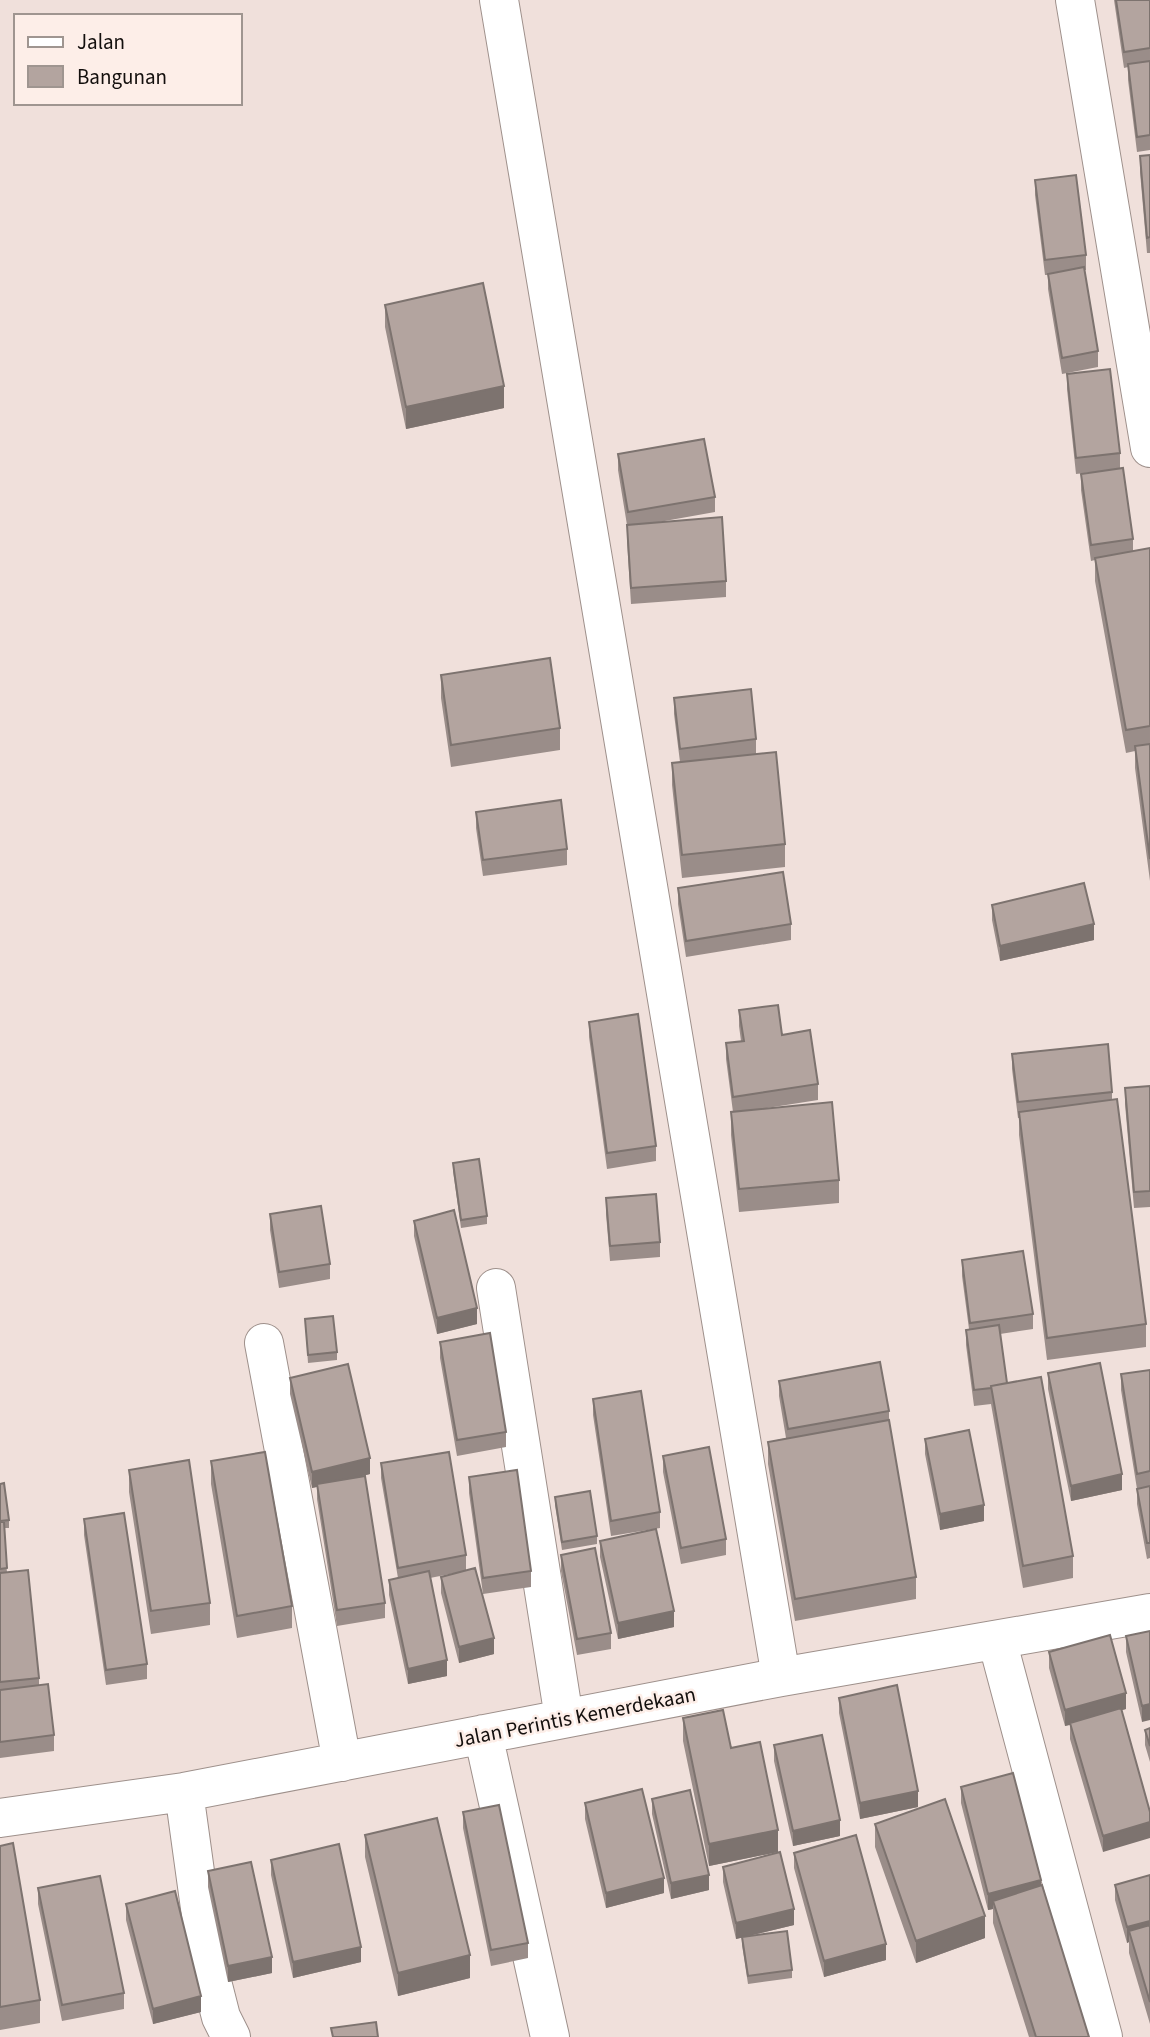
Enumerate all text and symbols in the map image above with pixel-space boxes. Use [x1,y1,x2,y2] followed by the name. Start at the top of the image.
[14,14,242,105] legend
[77,27,125,57] text: Jalan
[77,62,167,92] text: Bangunan
[452,1679,698,1755] street label: Jalan Perintis Kemerdekaan

